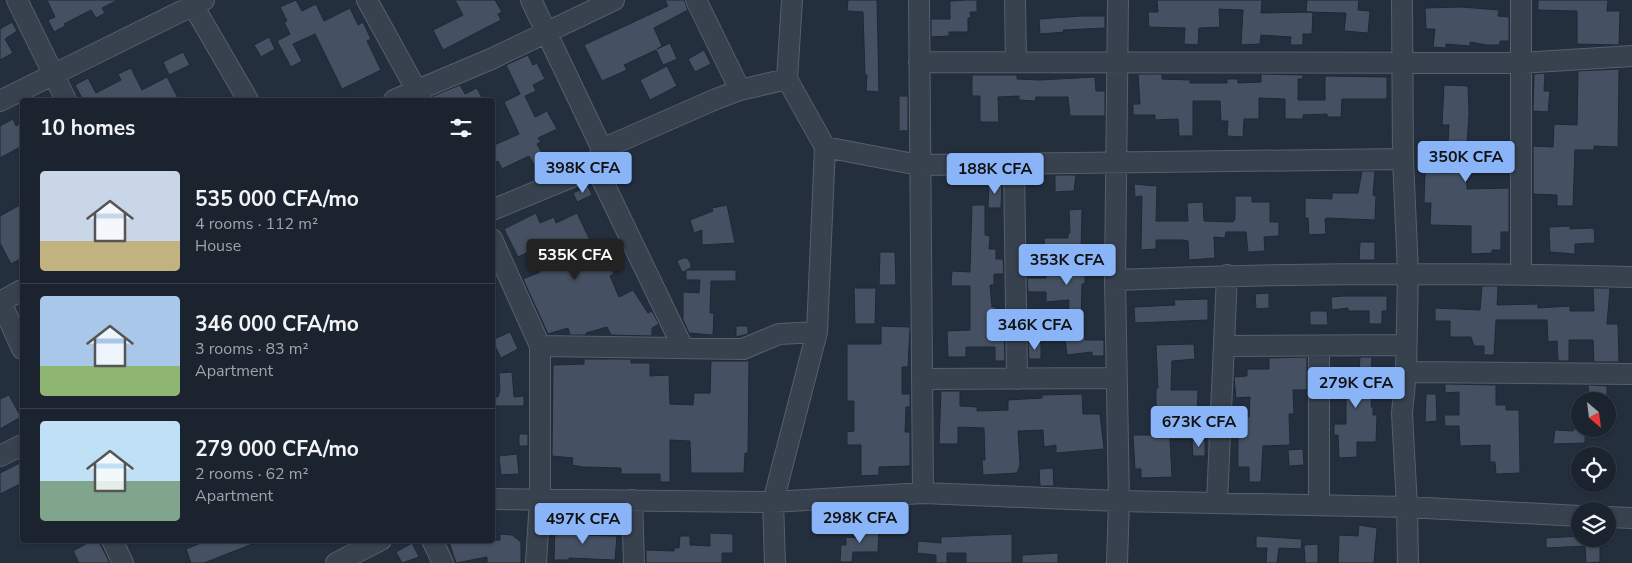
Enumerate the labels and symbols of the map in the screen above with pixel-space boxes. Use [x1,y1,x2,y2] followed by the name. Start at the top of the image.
[1414,140,1518,183] pin: 350K CFA
[531,152,635,194] pin: 398K CFA
[943,152,1047,195] pin: 188K CFA
[523,238,627,281] pin: 535K CFA
[1015,244,1119,286] pin: 353K CFA
[983,308,1087,351] pin: 346K CFA
[1304,366,1408,409] pin: 279K CFA
[1571,392,1616,438] north arrow
[1147,406,1251,448] pin: 673K CFA
[531,502,635,545] pin: 497K CFA
[808,502,912,544] pin: 298K CFA

